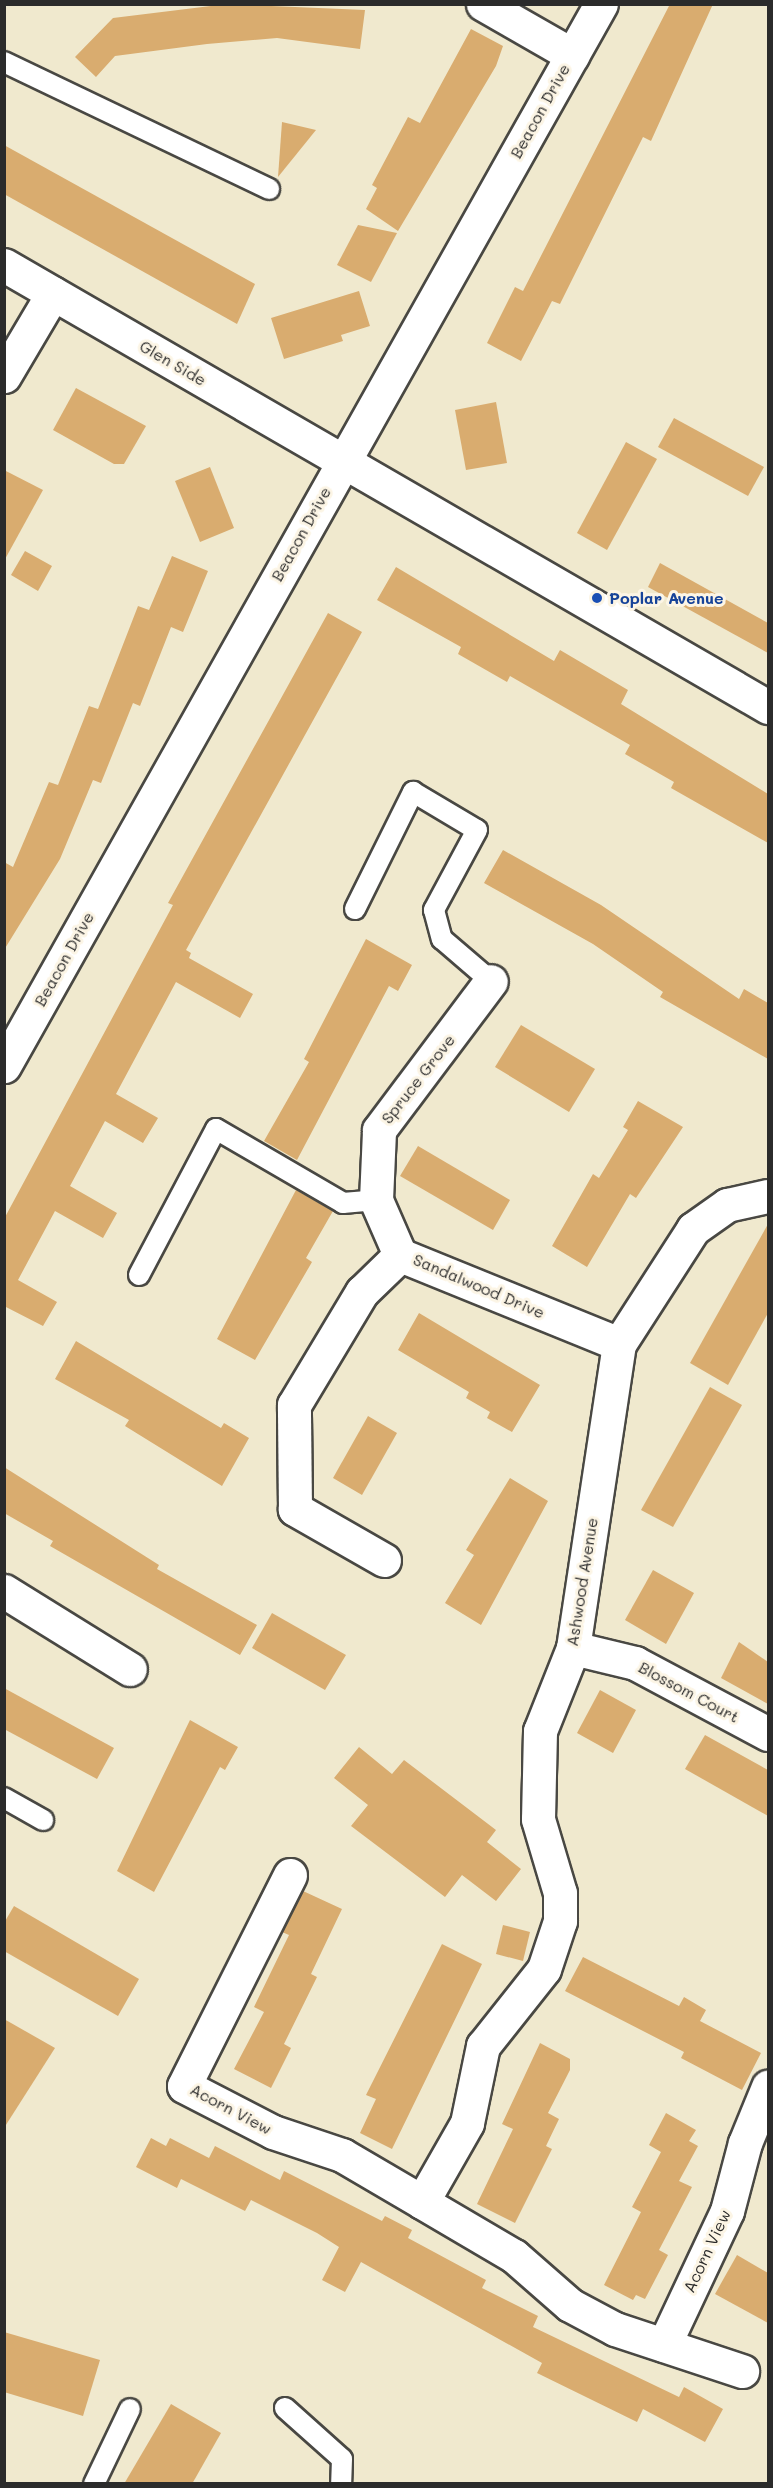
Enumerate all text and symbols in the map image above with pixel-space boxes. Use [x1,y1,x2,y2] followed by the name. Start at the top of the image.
[506,60,574,162] street label: Beacon Drive
[136,336,210,390] street label: Glen Side
[267,483,335,585] street label: Beacon Drive
[609,588,724,608] place label: Poplar Avenue
[590,591,604,605] marker: Poplar Avenue
[30,908,98,1010] street label: Beacon Drive
[377,1031,459,1127] street label: Spruce Grove
[410,1250,548,1322] street label: Sandalwood Drive
[562,1516,602,1648] street label: Ashwood Avenue
[635,1657,743,1727] street label: Blossom Court
[187,2080,275,2138] street label: Acorn View
[679,2206,735,2296] street label: Acorn View

